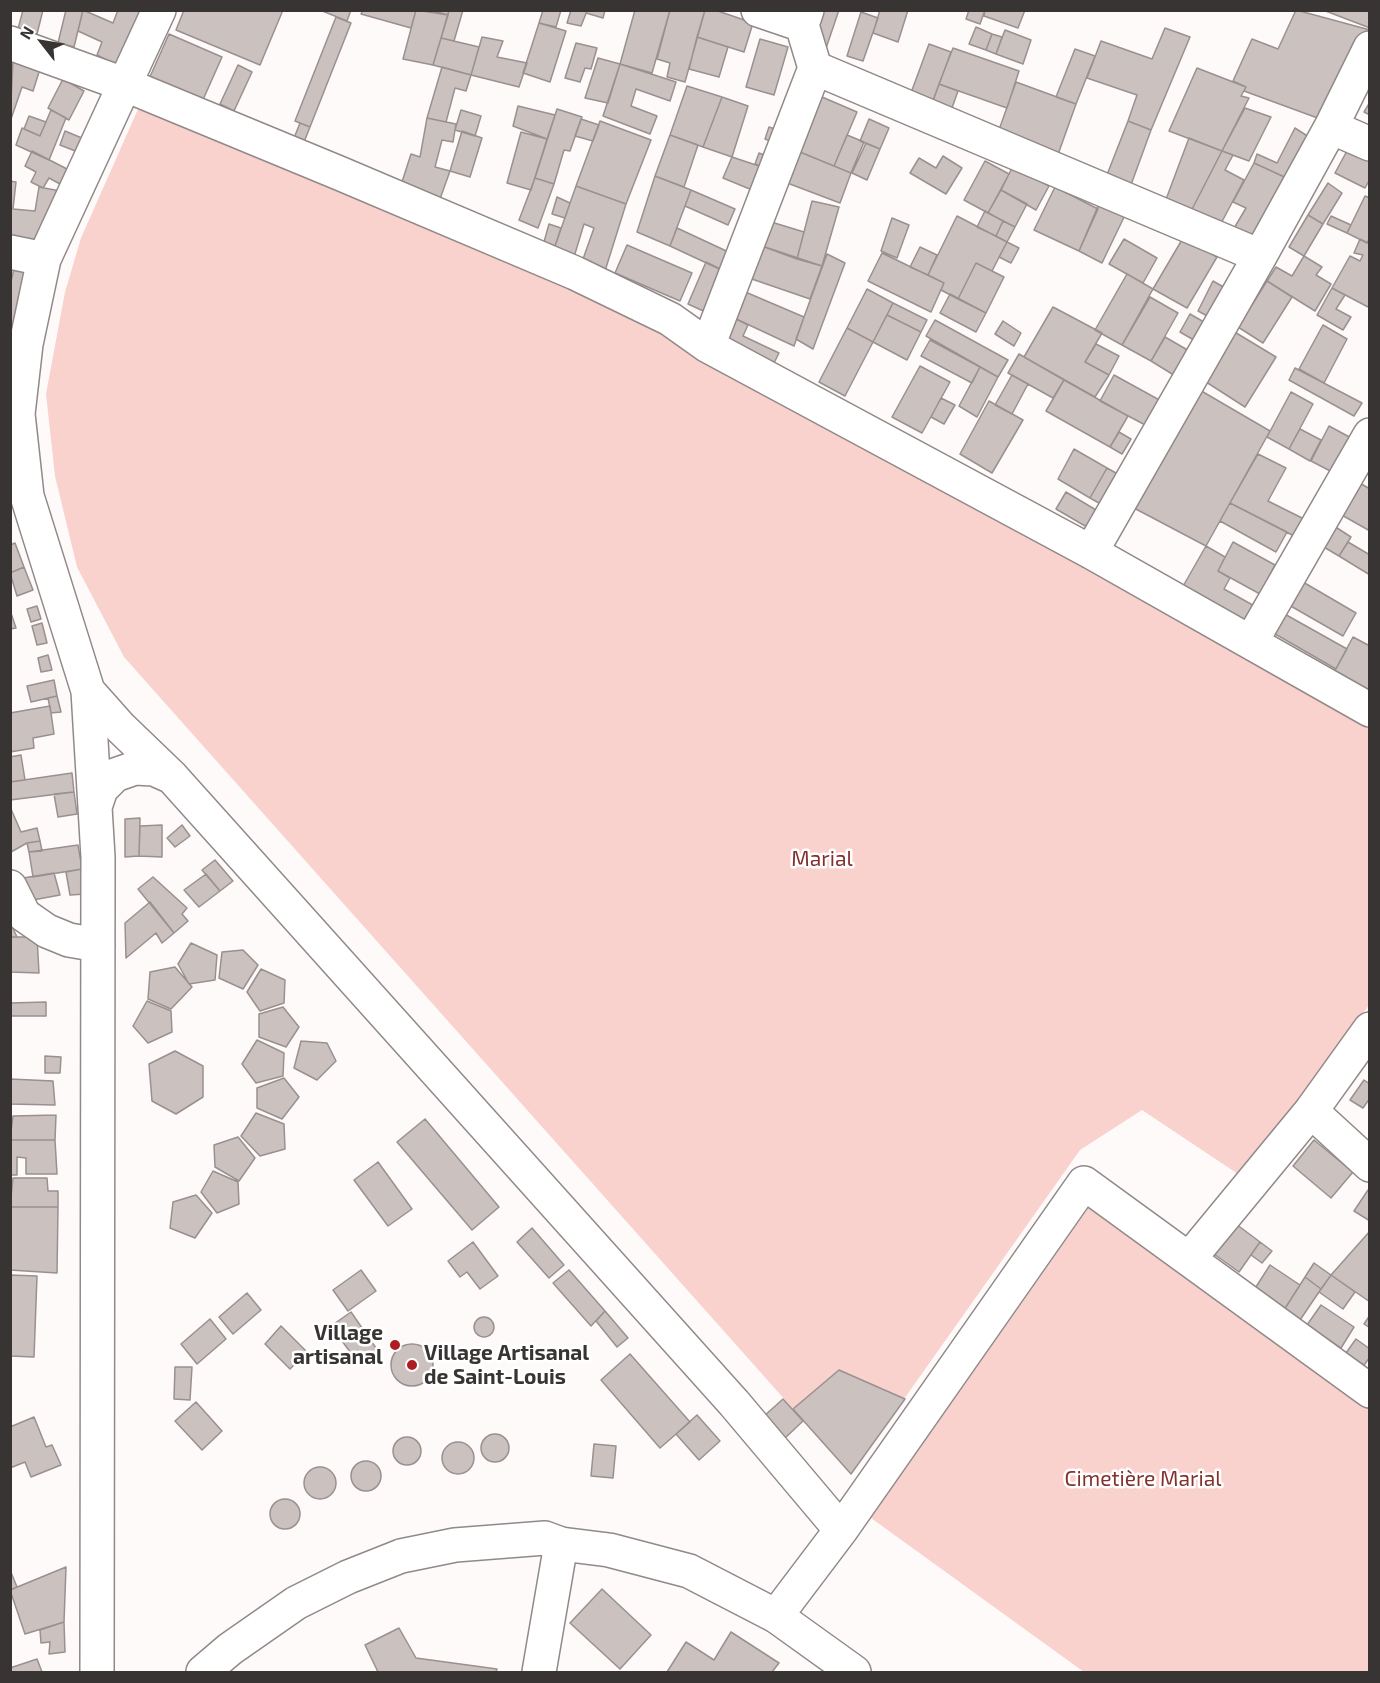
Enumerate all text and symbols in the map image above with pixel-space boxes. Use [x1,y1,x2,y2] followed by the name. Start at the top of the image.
[12,12,72,72] north arrow
[15,23,37,42] text: N
[791,846,853,872] park label: Marial
[293,1320,383,1370] place label: Village artisanal
[388,1338,402,1352] marker: Village artisanal
[424,1340,589,1390] place label: Village Artisanal de Saint-Louis
[405,1358,419,1372] marker: Village Artisanal de Saint-Louis
[1065,1466,1221,1492] park label: Cimetière Marial

